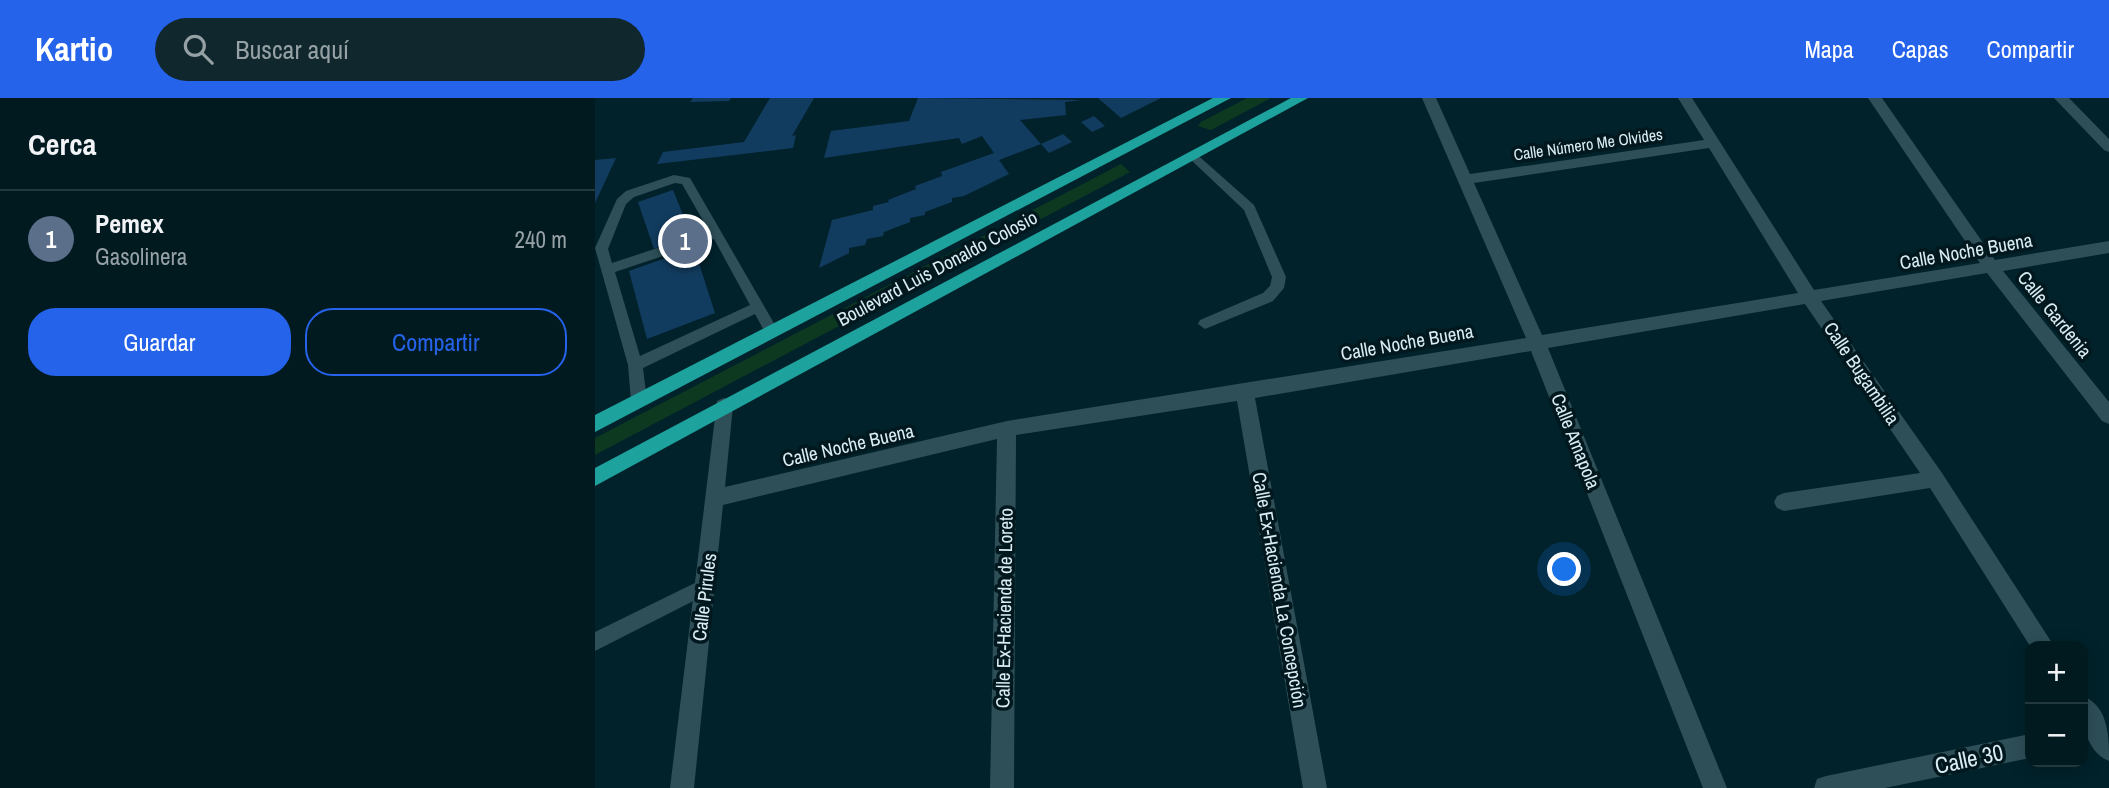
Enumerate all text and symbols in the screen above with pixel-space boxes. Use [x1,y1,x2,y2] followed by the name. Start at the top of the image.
[155,18,645,81] search box
[35,27,113,71] text: Kartio
[179,30,217,68] icon: search
[235,32,349,67] text: Buscar aquí
[1804,33,1854,65] text: Mapa
[1892,33,1949,65] text: Capas
[1987,33,2074,65] text: Compartir
[1512,123,1664,165] street label: Calle Número Me Olvides
[28,124,96,164] text: Cerca
[832,204,1042,332] street label: Boulevard Luis Donaldo Colosio
[95,206,164,241] text: Pemex
[662,215,708,267] pin: 1
[46,224,56,255] text: 1
[515,224,567,255] text: 240 m
[1898,226,2035,275] street label: Calle Noche Buena
[95,241,187,272] text: Gasolinera
[2012,265,2098,363] street label: Calle Gardenia
[28,308,291,376] button: Guardar
[305,308,567,376] button: Compartir
[1339,317,1476,366] street label: Calle Noche Buena
[1818,317,1906,430] street label: Calle Bugambilia
[1545,390,1607,493] street label: Calle Amapola
[780,417,917,473] street label: Calle Noche Buena
[1246,470,1314,710] street label: Calle Ex-Hacienda La Concepción
[989,508,1019,708] street label: Calle Ex-Hacienda de Loreto
[686,551,722,642] street label: Calle Pirules
[1547,552,1581,586] your location
[2025,641,2088,767] map controls
[2025,641,2088,704] button: +
[2025,704,2088,767] button: −
[1932,736,2006,781] street label: Calle 30

